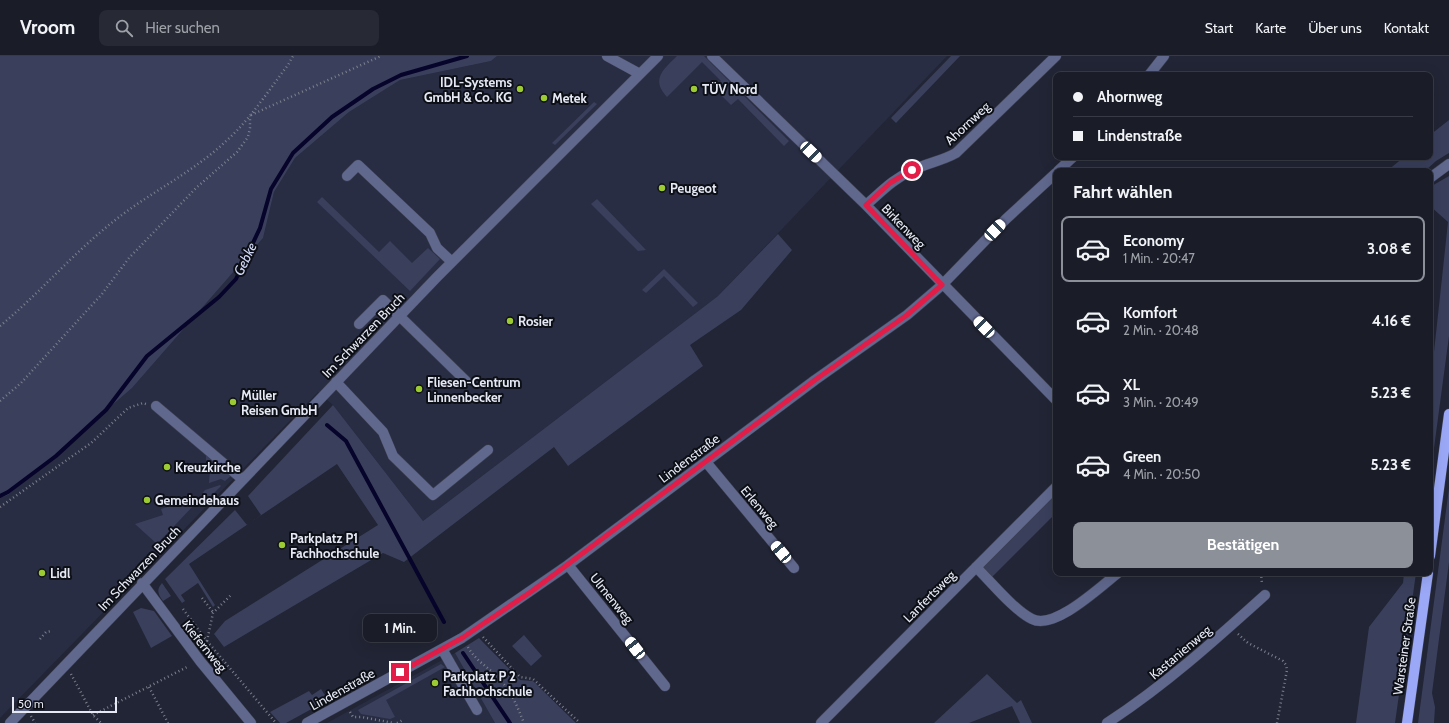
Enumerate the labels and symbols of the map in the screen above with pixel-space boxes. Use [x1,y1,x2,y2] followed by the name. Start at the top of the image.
[424,74,513,105] place label: IDL-Systems GmbH & Co. KG
[702,81,758,97] place label: TÜV Nord
[515,84,525,94] marker: IDL-Systems GmbH & Co. KG
[689,84,699,94] marker: TÜV Nord
[552,90,588,106] place label: Metek
[539,93,549,103] marker: Metek
[941,98,993,148] street label: Ahornweg
[798,139,824,165] car
[903,161,921,179] route start
[670,180,717,196] place label: Peugeot
[657,183,667,193] marker: Peugeot
[879,200,930,252] street label: Birkenweg
[982,217,1008,243] car
[229,239,261,278] water label: Gebke
[318,289,408,381] street label: Im Schwarzen Bruch
[518,313,554,329] place label: Rosier
[971,314,997,340] car
[505,316,515,326] marker: Rosier
[427,374,521,405] place label: Fliesen-Centrum Linnenbecker
[414,384,424,394] marker: Fliesen-Centrum Linnenbecker
[241,387,318,418] place label: Müller Reisen GmbH
[228,397,238,407] marker: Müller Reisen GmbH
[656,430,723,486] street label: Lindenstraße
[175,459,241,475] place label: Kreuzkirche
[162,462,172,472] marker: Kreuzkirche
[738,483,783,532] street label: Erlenweg
[155,492,239,508] place label: Gemeindehaus
[142,495,152,505] marker: Gemeindehaus
[94,522,184,614] street label: Im Schwarzen Bruch
[290,530,380,561] place label: Parkplatz P1 Fachhochschule
[769,539,793,565] car
[277,540,287,550] marker: Parkplatz P1 Fachhochschule
[50,565,71,581] place label: Lidl
[900,566,959,625] street label: Lanfertsweg
[37,568,47,578] marker: Lidl
[587,570,637,627] street label: Ulmenweg
[1389,596,1419,696] street label: Warsteiner Straße
[363,614,437,642] callout: 1 Min.
[179,617,231,675] street label: Kiefernweg
[1146,621,1215,683] street label: Kastanienweg
[623,635,647,661] car
[391,663,409,681] route end
[307,664,378,713] street label: Lindenstraße
[443,668,533,699] place label: Parkplatz P 2 Fachhochschule
[430,678,440,688] marker: Parkplatz P 2 Fachhochschule
[12,695,117,714] scale bar

